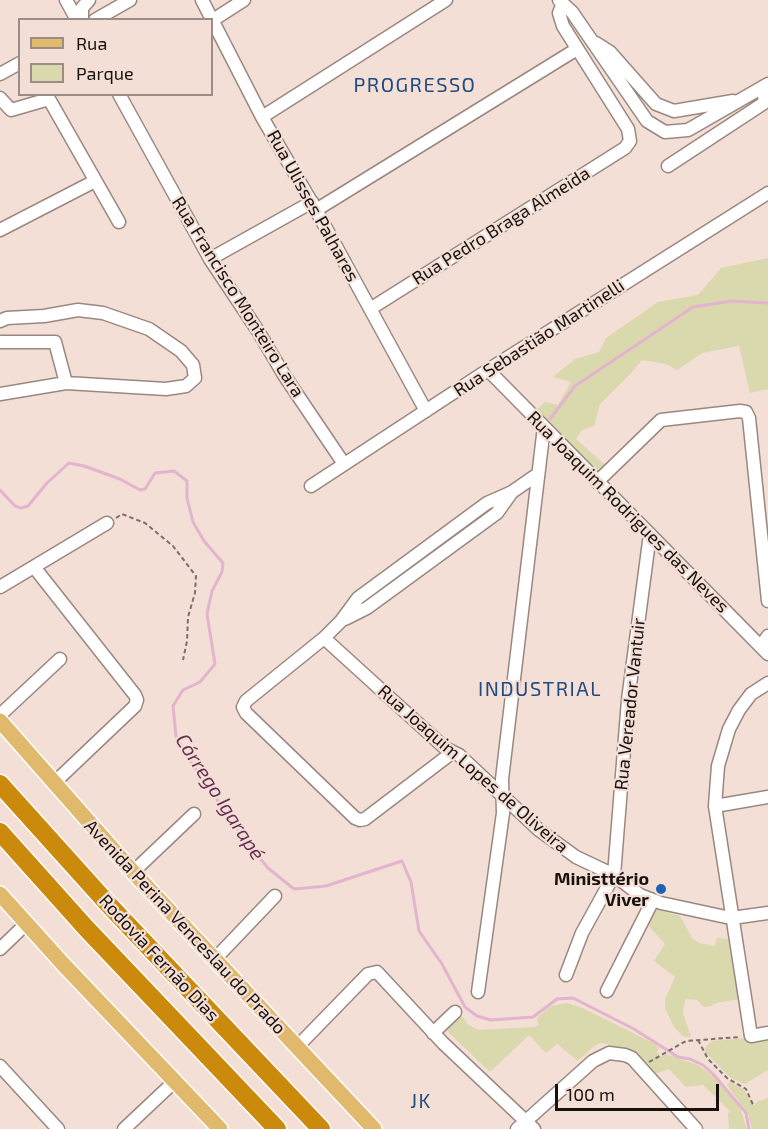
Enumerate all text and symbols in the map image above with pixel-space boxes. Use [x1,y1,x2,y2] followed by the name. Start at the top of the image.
[18,18,213,96] legend
[76,32,107,54] text: Rua
[76,62,134,84] text: Parque
[354,73,476,97] district label: PROGRESSO
[262,126,364,286] street label: Rua Ulisses Palhares
[408,162,594,290] street label: Rua Pedro Braga Almeida
[167,193,309,401] street label: Rua Francisco Monteiro Lara
[450,275,628,401] street label: Rua Sebastião Martinelli
[523,407,733,617] street label: Rua Joaquim Rodrigues das Neves
[610,617,650,791] street label: Rua Vereador Vantuir
[478,677,602,701] district label: INDUSTRIAL
[373,680,573,858] street label: Rua Joaquim Lopes de Oliveira
[170,729,270,865] water label: Córrego Igarapé
[80,815,290,1039] street label: Avenida Perina Venceslau do Prado
[554,868,649,910] place label: Ministtério Viver
[654,882,668,896] marker: Ministtério Viver
[95,890,223,1026] street label: Rodovia Fernão Dias
[558,1072,722,1110] scale bar
[566,1083,615,1105] text: 100 m
[410,1089,432,1113] district label: JK

